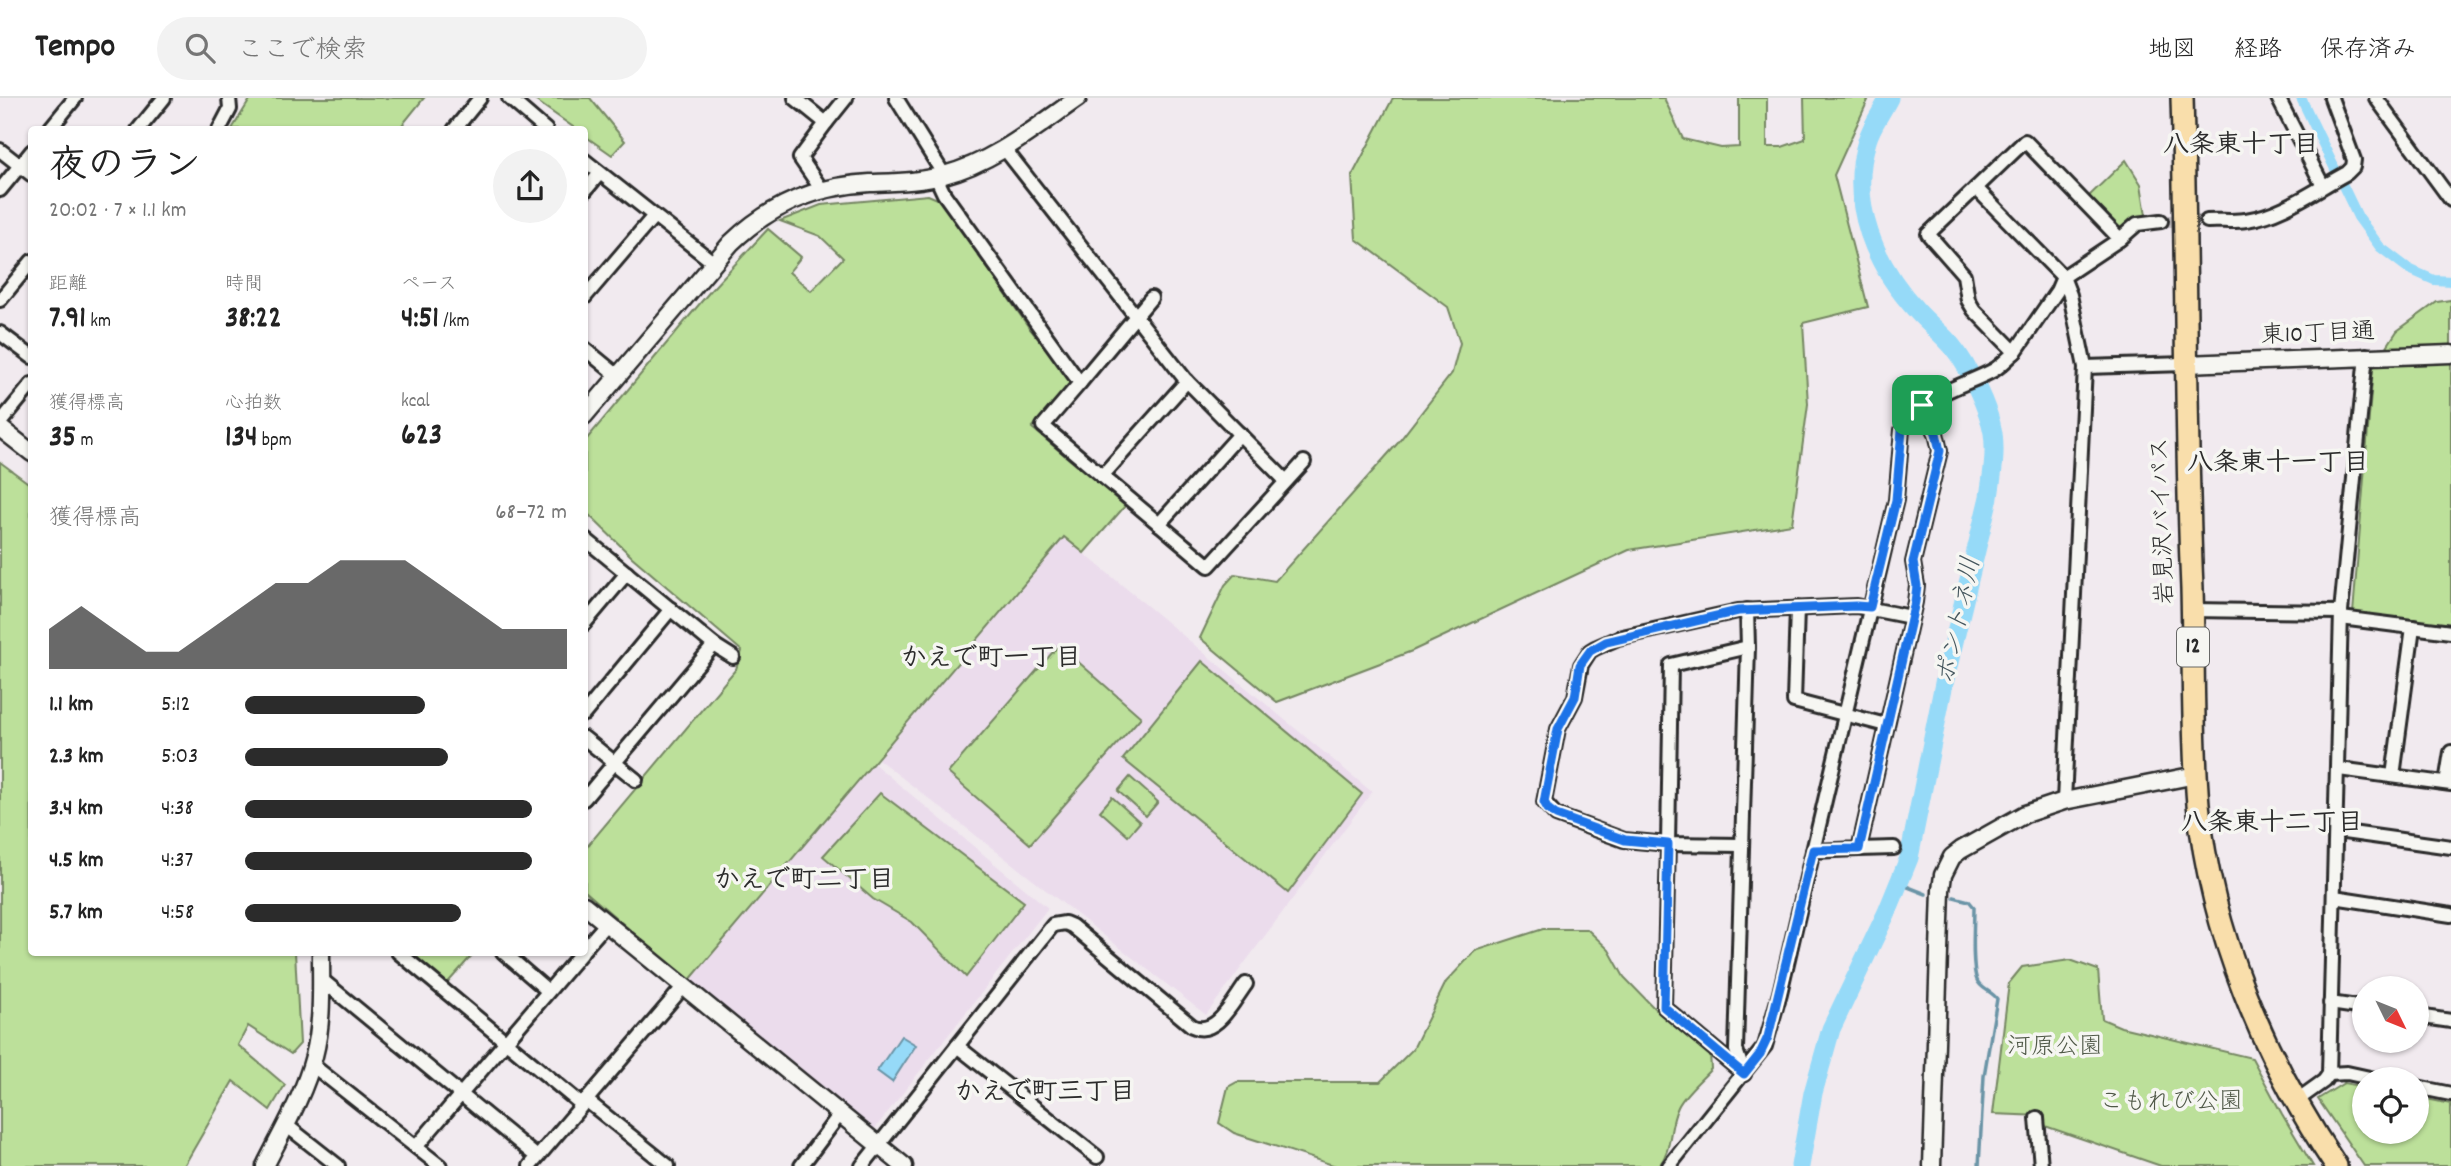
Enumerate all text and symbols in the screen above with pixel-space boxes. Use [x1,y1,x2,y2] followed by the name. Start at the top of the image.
[157,17,647,80] search box
[35,25,115,72] text: Tempo
[181,29,219,67] icon: search
[237,33,367,70] text: ここで検索
[2148,34,2196,68] text: 地図
[2234,34,2282,68] text: 経路
[2320,34,2416,68] text: 保存済み
[2163,128,2319,165] district label: 八条東十丁目
[49,141,201,196] text: 夜のラン
[493,149,567,223] button: share
[49,195,187,228] text: 20:02 · 7 × 1.1 km
[49,272,87,299] text: 距離
[225,272,263,299] text: 時間
[401,272,457,299] text: ペース
[49,299,86,342] text: 7.91
[225,299,282,342] text: 38:22
[401,299,439,342] text: 4:51
[86,309,111,336] text: km
[439,309,470,336] text: /km
[2260,316,2376,354] street label: 東10丁目通
[1892,375,1952,435] pin
[1903,386,1941,424] icon: arrive
[401,389,430,416] text: kcal
[49,391,125,418] text: 獲得標高
[225,391,282,418] text: 心拍数
[401,416,442,459] text: 623
[49,418,76,461] text: 35
[225,418,257,461] text: 134
[76,428,94,455] text: m
[257,428,292,455] text: bpm
[2144,437,2184,605] street label: 岩見沢バイパス
[2187,446,2369,483] district label: 八条東十一丁目
[495,497,567,530] text: 68–72 m
[49,503,141,536] text: 獲得標高
[1928,554,1992,688] water label: ポントネ川
[2177,628,2209,666] road number: 12
[901,641,1081,678] district label: かえで町一丁目
[49,689,93,722] text: 1.1 km
[161,689,191,722] text: 5:12
[49,741,104,774] text: 2.3 km
[161,741,198,774] text: 5:03
[49,793,103,826] text: 3.4 km
[161,793,194,826] text: 4:38
[2181,806,2363,843] district label: 八条東十二丁目
[49,845,104,878] text: 4.5 km
[161,845,193,878] text: 4:37
[714,863,894,900] district label: かえで町二丁目
[49,897,103,930] text: 5.7 km
[161,897,194,930] text: 4:58
[2352,976,2429,1054] north arrow
[2352,976,2429,1144] map controls
[2007,1031,2103,1065] park label: 河原公園
[2352,1067,2429,1144] button: locate
[955,1075,1135,1112] district label: かえで町三丁目
[2099,1086,2243,1120] park label: こもれび公園

